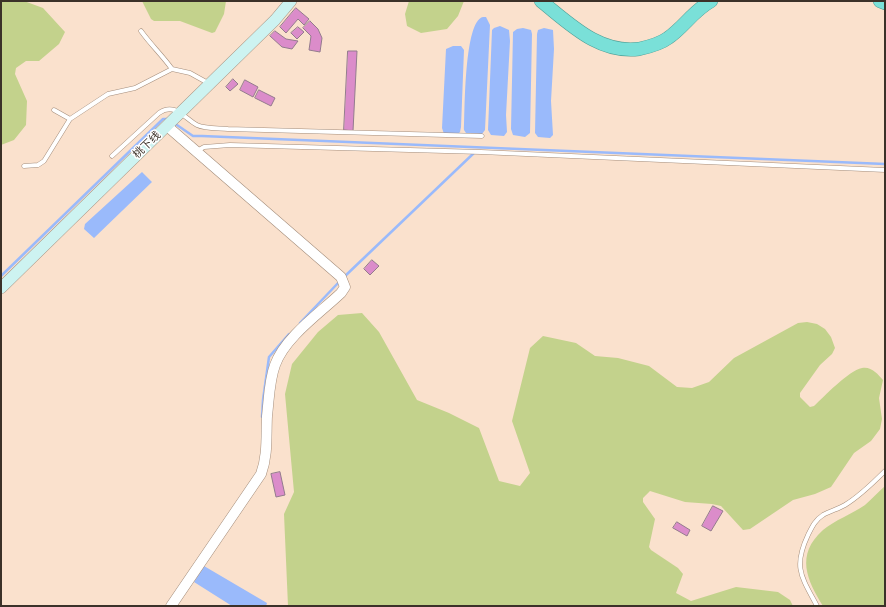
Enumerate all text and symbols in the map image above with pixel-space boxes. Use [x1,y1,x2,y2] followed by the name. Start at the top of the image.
[131,129,163,161] street label: 桃下线

